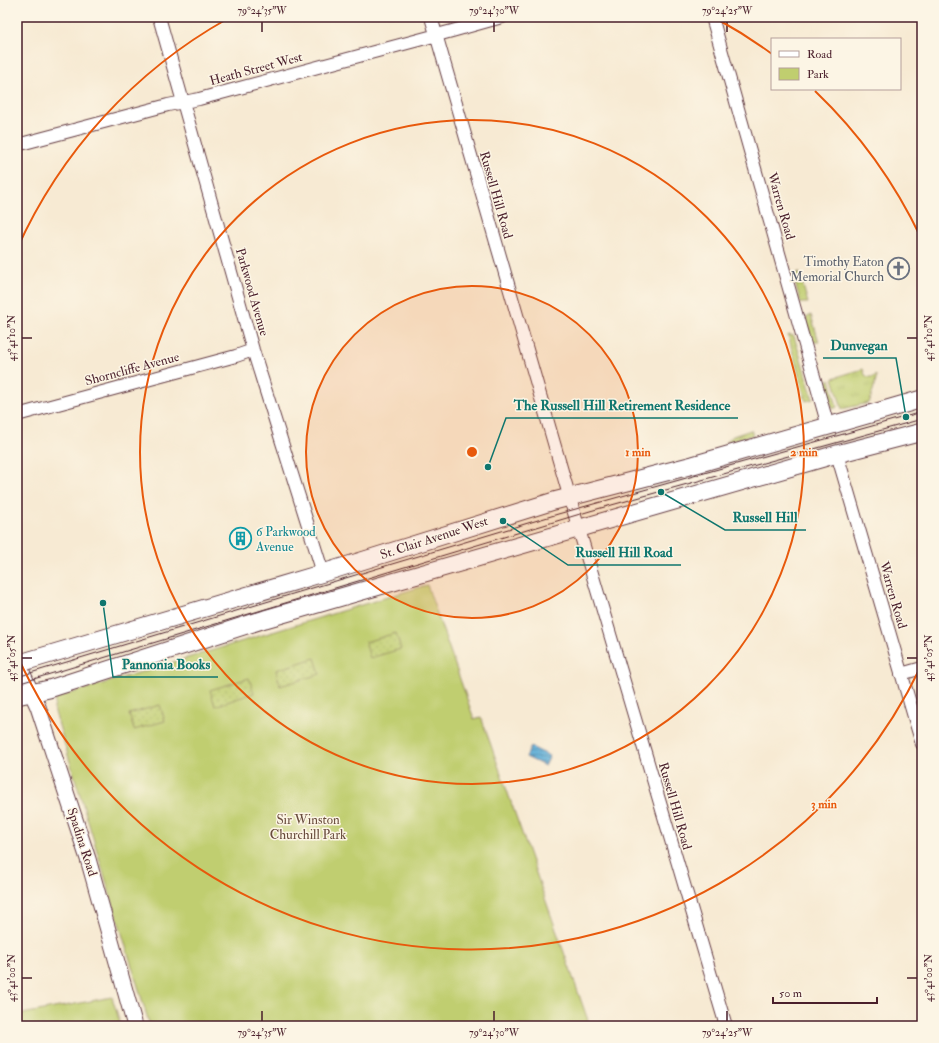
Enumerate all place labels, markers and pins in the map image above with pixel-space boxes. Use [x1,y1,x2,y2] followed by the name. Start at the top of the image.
[790,254,884,285] place label: Timothy Eaton Memorial Church
[886,256,912,282] church icon: Timothy Eaton Memorial Church
[823,332,896,358] callout: Dunvegan
[506,392,738,418] callout: The Russell Hill Retirement Residence
[465,445,479,459] centre of rings
[725,504,806,530] callout: Russell Hill
[255,524,316,555] place label: 6 Parkwood Avenue
[228,526,254,552] building icon: 6 Parkwood Avenue
[568,539,681,565] callout: Russell Hill Road
[113,651,218,677] callout: Pannonia Books

